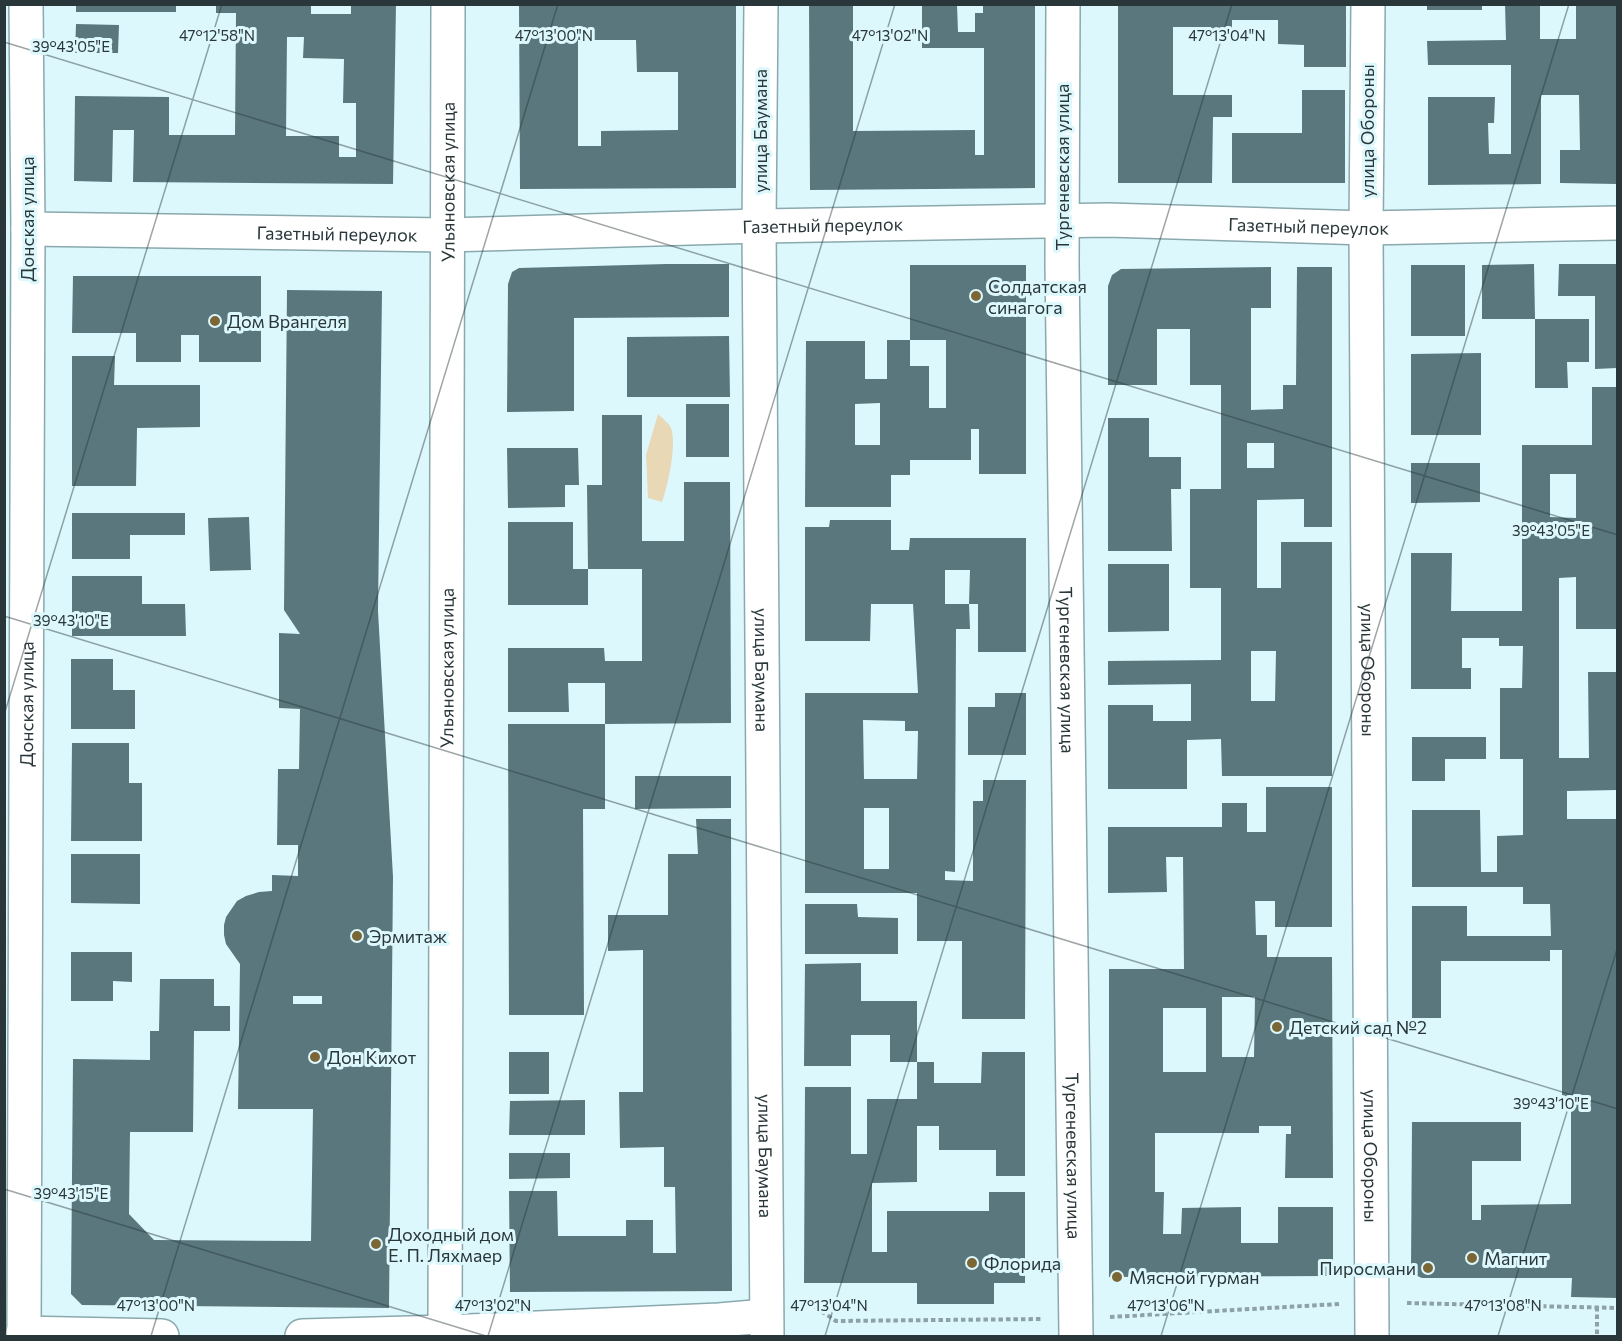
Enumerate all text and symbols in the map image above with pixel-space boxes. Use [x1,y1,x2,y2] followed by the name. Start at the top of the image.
[179,26,255,44] text: 47°12'58"N
[515,26,593,44] text: 47°13'00"N
[852,26,928,44] text: 47°13'02"N
[1188,26,1266,44] text: 47°13'04"N
[32,37,110,55] text: 39°43'05"E
[1356,64,1378,198] street label: улица Обороны
[749,69,771,193] street label: улица Баумана
[1051,84,1073,250] street label: Тургеневская улица
[436,102,459,262] street label: Ульяновская улица
[16,156,38,282] street label: Донская улица
[742,213,904,237] street label: Газетный переулок
[1228,213,1390,239] street label: Газетный переулок
[256,221,418,246] street label: Газетный переулок
[988,275,1087,318] place label: Солдатская синагога
[969,289,983,303] marker: Солдатская синагога
[227,310,347,332] place label: Дом Врангеля
[208,314,222,328] marker: Дом Врангеля
[1512,521,1590,539] text: 39°43'05"E
[1055,586,1079,754] street label: Тургеневская улица
[435,588,458,748] street label: Ульяновская улица
[1357,603,1380,737] street label: улица Обороны
[751,608,774,732] street label: улица Баумана
[33,611,109,629] text: 39°43'10"E
[15,641,38,767] street label: Донская улица
[369,925,447,947] place label: Эрмитаж
[350,929,364,943] marker: Эрмитаж
[1289,1016,1427,1038] place label: Детский сад №2
[1270,1020,1284,1034] marker: Детский сад №2
[327,1046,417,1068] place label: Дон Кихот
[308,1050,322,1064] marker: Дон Кихот
[1062,1072,1086,1240] street label: Тургеневская улица
[1360,1089,1382,1223] street label: улица Обороны
[754,1094,777,1218] street label: улица Баумана
[1513,1094,1589,1112] text: 39°43'10"E
[34,1184,108,1202] text: 39°43'15"E
[388,1223,514,1266] place label: Доходный дом Е. П. Ляхмаер
[369,1237,383,1251] marker: Доходный дом Е. П. Ляхмаер
[1484,1247,1548,1269] place label: Магнит
[1465,1251,1479,1265] marker: Магнит
[984,1252,1061,1274] place label: Флорида
[965,1256,979,1270] marker: Флорида
[1319,1257,1416,1279] place label: Пиросмани
[1421,1261,1435,1275] marker: Пиросмани
[1129,1266,1260,1288] place label: Мясной гурман
[1110,1270,1124,1284] marker: Мясной гурман
[117,1296,195,1314] text: 47°13'00"N
[455,1296,531,1314] text: 47°13'02"N
[790,1296,868,1314] text: 47°13'04"N
[1127,1296,1205,1314] text: 47°13'06"N
[1464,1296,1542,1314] text: 47°13'08"N

